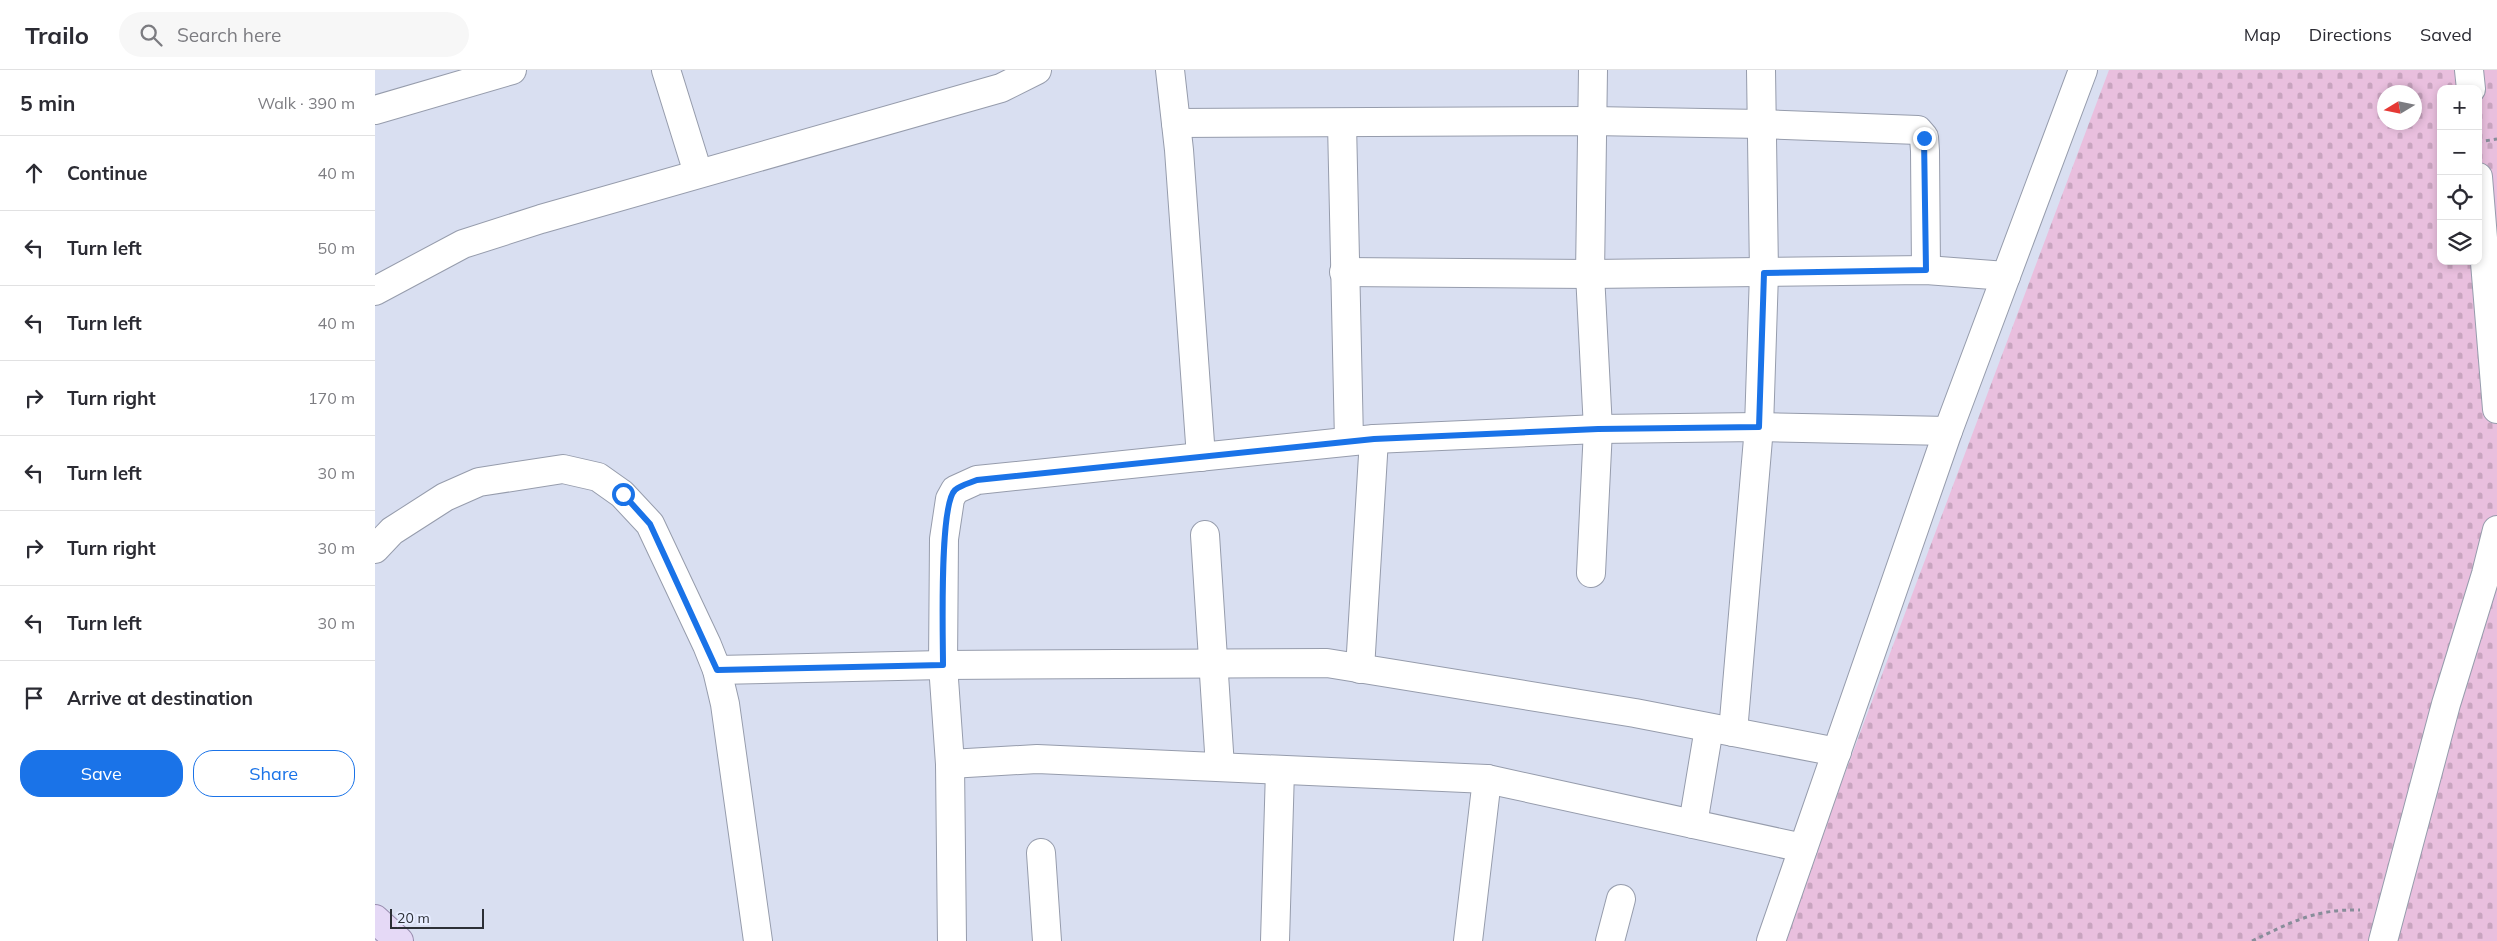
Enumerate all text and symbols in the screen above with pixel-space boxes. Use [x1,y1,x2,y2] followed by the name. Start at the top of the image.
[119,12,469,57] search box
[25,20,89,50] text: Trailo
[137,21,165,49] icon: search
[177,23,281,47] text: Search here
[2244,23,2281,46] text: Map
[2309,23,2392,46] text: Directions
[2420,23,2472,46] text: Saved
[2377,85,2422,130] north arrow
[2437,85,2482,265] map controls
[2437,85,2482,130] button: +
[20,90,75,116] text: 5 min
[257,93,355,113] text: Walk · 390 m
[1913,127,1936,150] route end
[2437,130,2482,175] button: −
[20,159,48,187] icon: ahead
[67,161,147,185] text: Continue
[318,163,355,183] text: 40 m
[2437,175,2482,220] button: locate
[2437,220,2482,265] button: layers
[20,234,48,262] icon: left
[67,236,142,260] text: Turn left
[318,238,355,258] text: 50 m
[20,309,48,337] icon: left
[67,311,142,335] text: Turn left
[318,313,355,333] text: 40 m
[20,384,48,412] icon: right
[67,386,156,410] text: Turn right
[308,388,355,408] text: 170 m
[20,459,48,487] icon: left
[67,461,142,485] text: Turn left
[318,463,355,483] text: 30 m
[612,483,635,506] route start
[20,534,48,562] icon: right
[67,536,156,560] text: Turn right
[318,538,355,558] text: 30 m
[20,609,48,637] icon: left
[67,611,142,635] text: Turn left
[318,613,355,633] text: 30 m
[20,684,48,712] icon: arrive
[67,686,253,710] text: Arrive at destination
[20,750,183,797] button: Save
[193,750,355,797] button: Share
[390,906,484,929] scale bar
[397,909,430,927] text: 20 m

